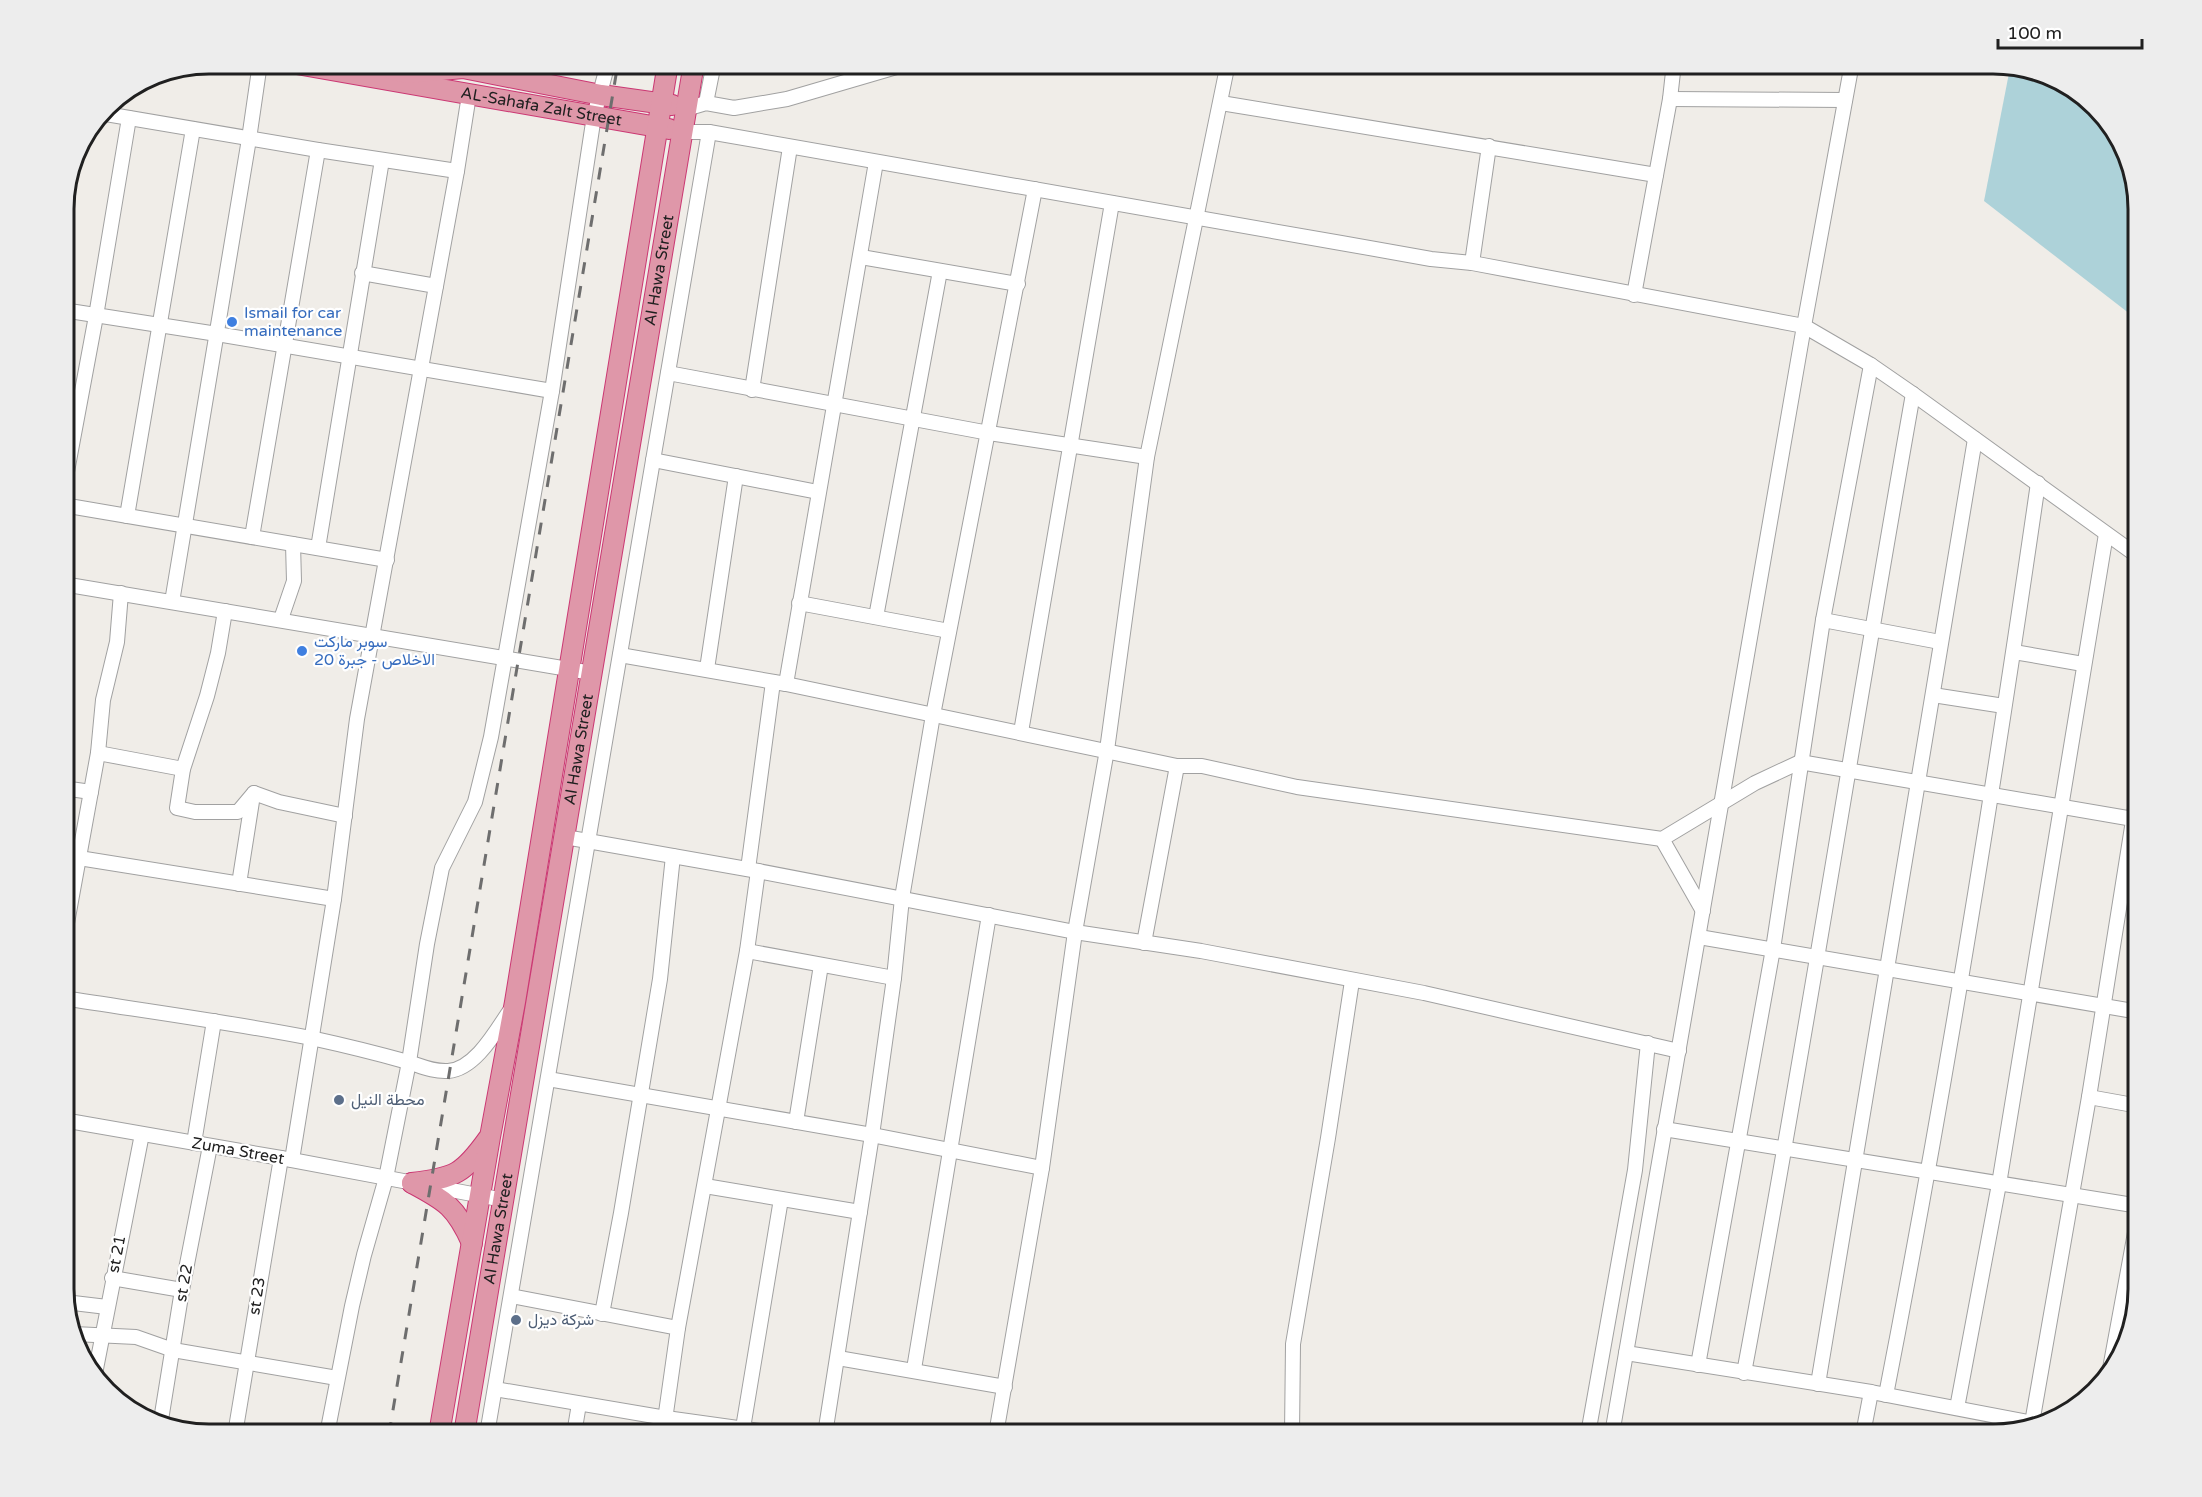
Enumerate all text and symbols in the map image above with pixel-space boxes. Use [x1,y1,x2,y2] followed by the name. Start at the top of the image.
[1998,12,2142,50] scale bar
[2007,22,2062,44] text: 100 m
[459,83,623,131] street label: AL-Sahafa Zalt Street
[640,213,678,327] street label: Al Hawa Street
[244,303,342,341] place label: Ismail for car maintenance
[225,315,239,329] marker: Ismail for car maintenance
[314,632,435,670] place label: سوبر ماركت الاخلاص - جبرة 20
[295,644,309,658] marker: سوبر ماركت الاخلاص - جبرة 20
[560,692,598,807] street label: Al Hawa Street
[351,1090,424,1110] place label: محطة النيل
[332,1093,346,1107] marker: محطة النيل
[190,1133,286,1169] street label: Zuma Street
[479,1172,518,1286] street label: Al Hawa Street
[104,1233,130,1275] street label: st 21
[171,1263,197,1303] street label: st 22
[244,1276,270,1316] street label: st 23
[528,1310,594,1330] place label: شركة ديزل
[509,1313,523,1327] marker: شركة ديزل

